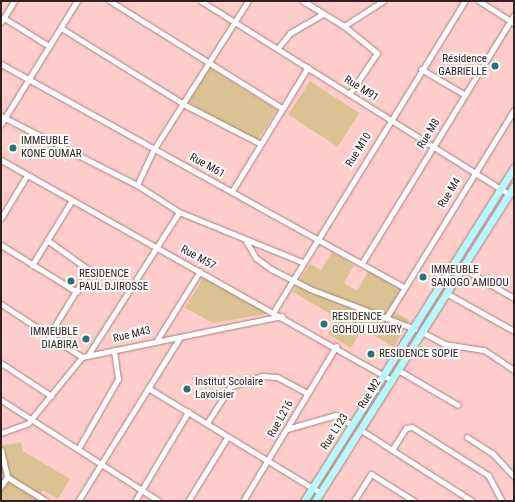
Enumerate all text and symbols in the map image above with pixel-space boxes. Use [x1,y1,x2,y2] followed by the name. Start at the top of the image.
[438,53,487,79] place label: Résidence GABRIELLE
[490,61,500,71] marker: Résidence GABRIELLE
[341,73,381,105] street label: Rue M91
[415,117,443,151] street label: Rue M8
[343,130,375,170] street label: Rue M10
[21,135,82,161] place label: IMMEUBLE KONE OUMAR
[8,143,18,153] marker: IMMEUBLE KONE OUMAR
[187,151,227,181] street label: Rue M61
[436,176,464,210] street label: Rue M4
[178,243,218,273] street label: Rue M57
[431,264,509,290] place label: IMMEUBLE SANOGO AMIDOU
[79,268,148,294] place label: RESIDENCE PAUL DJIROSSE
[418,272,428,282] marker: IMMEUBLE SANOGO AMIDOU
[66,276,76,286] marker: RESIDENCE PAUL DJIROSSE
[332,311,402,337] place label: RESIDENCE GOHOU LUXURY
[319,319,329,329] marker: RESIDENCE GOHOU LUXURY
[112,324,152,346] street label: Rue M43
[30,326,78,352] place label: IMMEUBLE DIABIRA
[81,334,91,344] marker: IMMEUBLE DIABIRA
[379,347,458,361] place label: RESIDENCE SOPIE
[366,349,376,359] marker: RESIDENCE SOPIE
[195,376,263,402] place label: Institut Scolaire Lavoisier
[356,377,384,411] street label: Rue M2
[182,384,192,394] marker: Institut Scolaire Lavoisier
[265,398,297,440] street label: Rue L216
[318,411,352,453] street label: Rue L123

